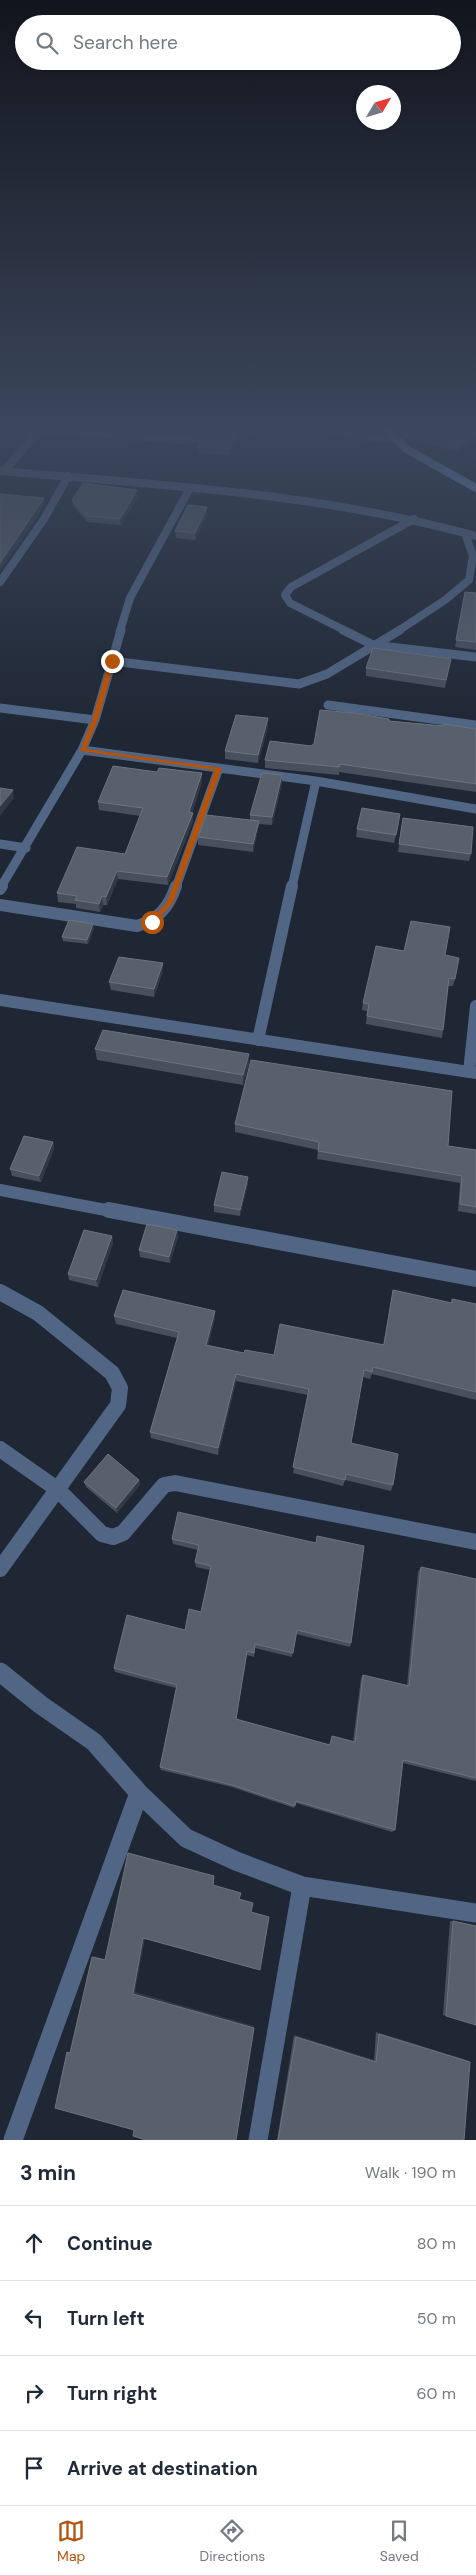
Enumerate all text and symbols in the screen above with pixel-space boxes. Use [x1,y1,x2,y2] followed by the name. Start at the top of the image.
[15,15,461,70] search box
[33,29,61,57] icon: search
[73,30,178,55] text: Search here
[356,85,401,130] north arrow
[101,650,124,673] route end
[141,911,164,934] route start
[20,2159,76,2187] text: 3 min
[365,2162,456,2183] text: Walk · 190 m
[20,2229,48,2257] icon: ahead
[67,2231,153,2256] text: Continue
[417,2233,456,2254] text: 80 m
[20,2304,48,2332] icon: left
[67,2306,145,2331] text: Turn left
[417,2308,456,2329] text: 50 m
[20,2379,48,2407] icon: right
[67,2381,157,2406] text: Turn right
[416,2383,456,2404] text: 60 m
[20,2454,48,2482] icon: arrive
[67,2456,258,2481] text: Arrive at destination
[57,2517,85,2565] tab: Map
[200,2517,265,2565] tab: Directions
[380,2517,419,2565] tab: Saved

